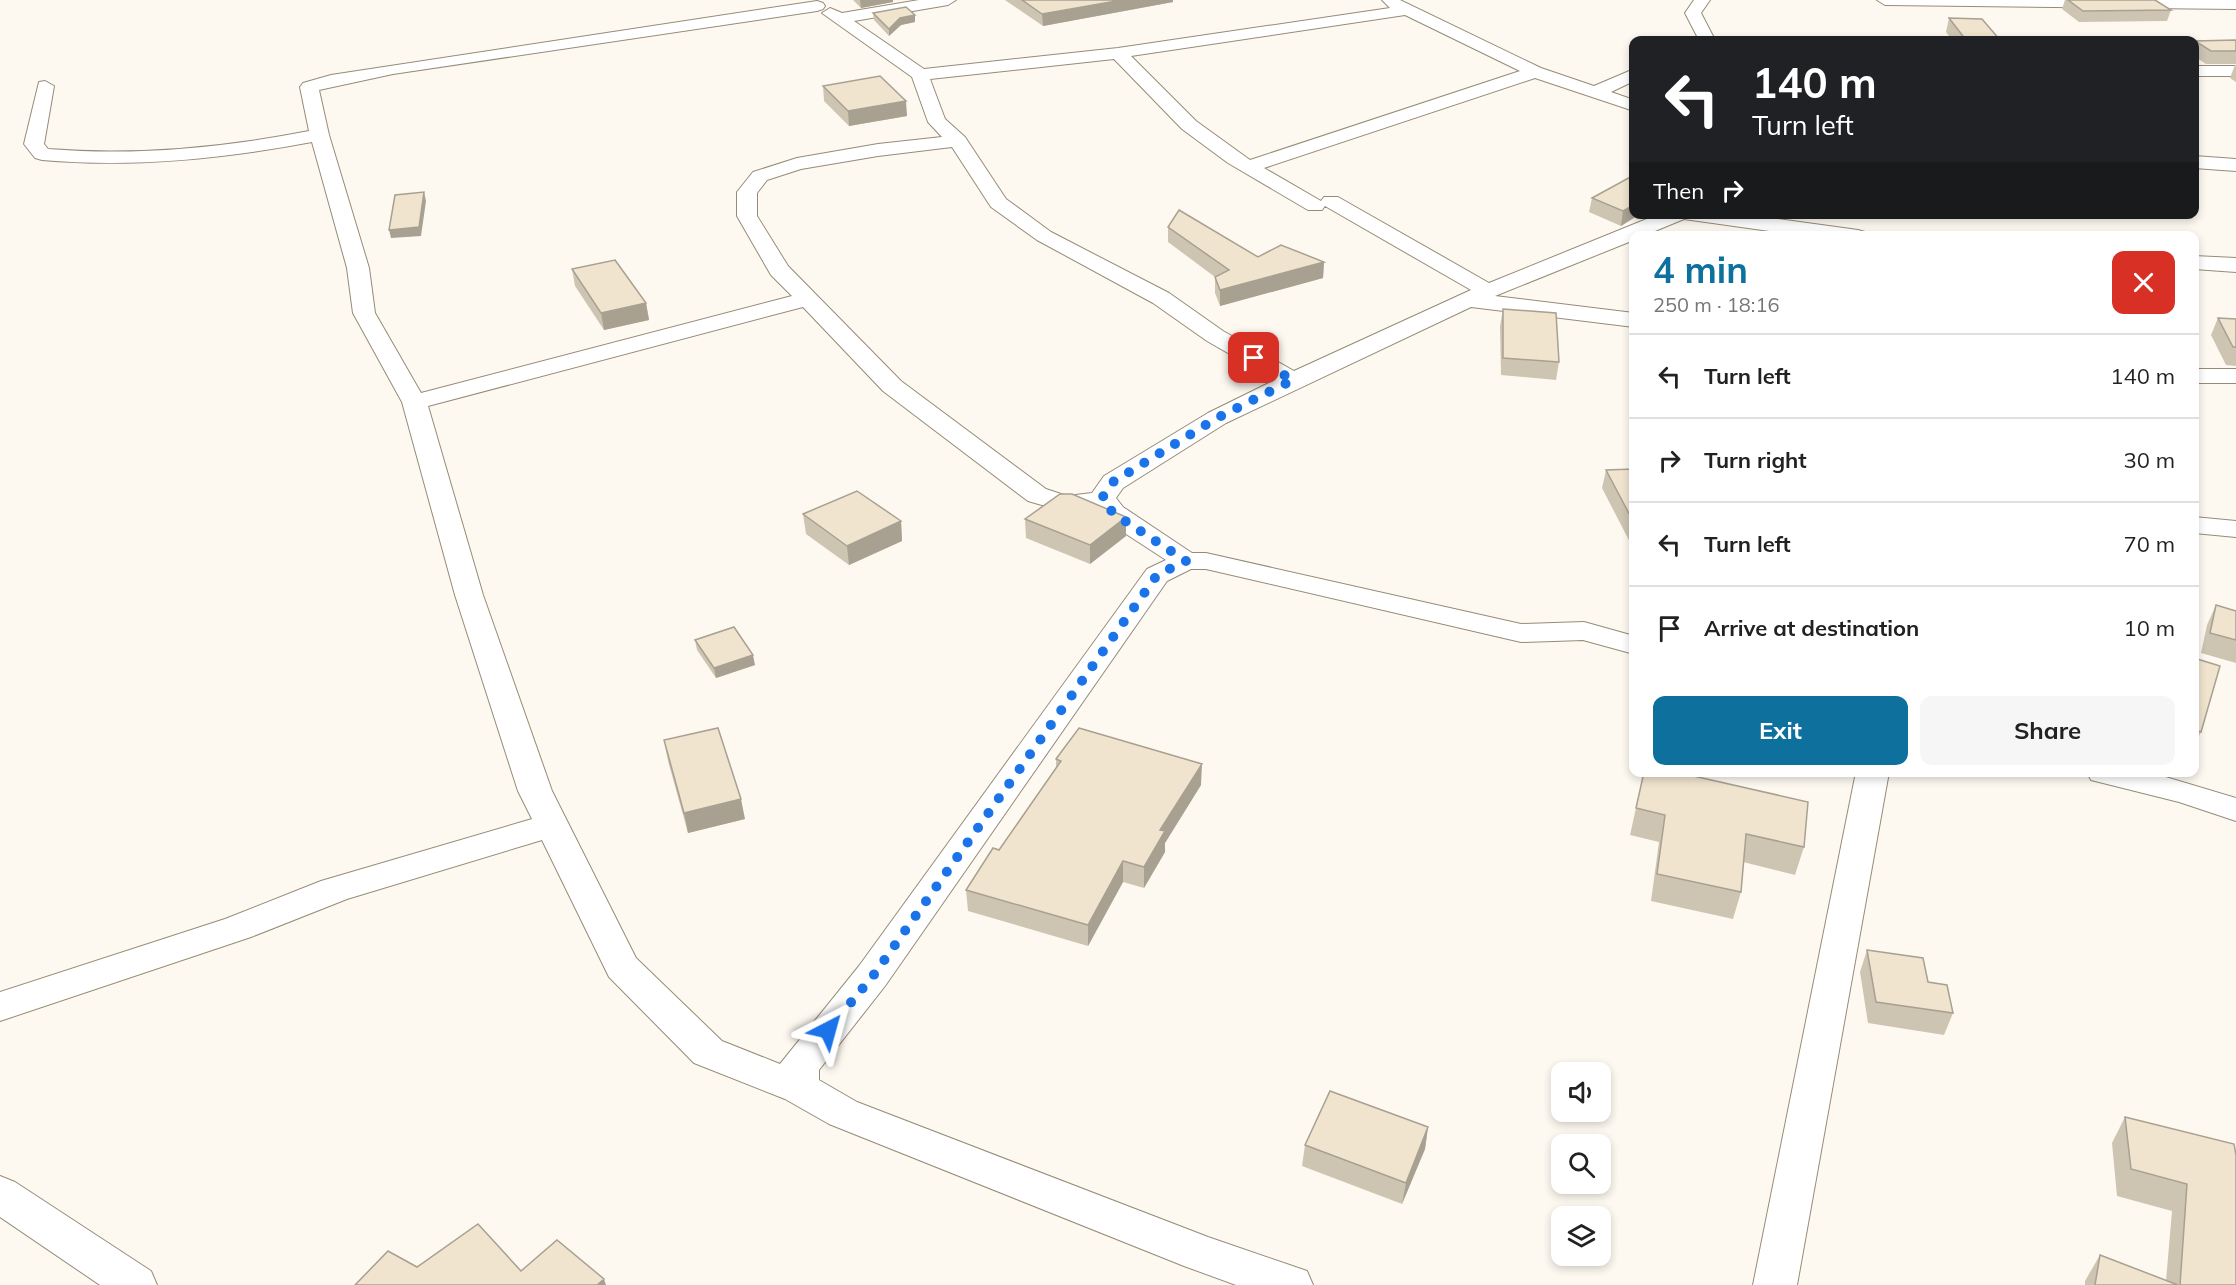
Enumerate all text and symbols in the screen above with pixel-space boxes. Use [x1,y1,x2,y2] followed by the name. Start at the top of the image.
[1752,56,1877,109] text: 140 m
[1653,60,1731,138] icon: left
[1752,108,1854,142] text: Turn left
[1716,174,1749,207] icon: right
[1653,177,1704,205] text: Then
[1653,247,1748,292] text: 4 min
[2112,251,2175,314] button: close
[1653,292,1779,317] text: 250 m · 18:16
[1228,332,1279,383] pin
[1237,341,1270,374] icon: arrive
[1653,360,1686,393] icon: left
[1704,362,1791,390] text: Turn left
[2110,362,2175,390] text: 140 m
[1653,444,1686,477] icon: right
[1704,446,1807,474] text: Turn right
[2124,446,2175,474] text: 30 m
[1653,528,1686,561] icon: left
[1704,530,1791,558] text: Turn left
[2124,530,2175,558] text: 70 m
[1653,612,1686,645] icon: arrive
[1704,614,1919,642] text: Arrive at destination
[2124,614,2175,642] text: 10 m
[1653,696,1908,765] button: Exit
[1920,696,2175,765] button: Share
[796,998,860,1062] position arrow
[1551,1062,1611,1266] map controls
[1551,1062,1611,1122] button: sound
[1551,1134,1611,1194] button: search
[1551,1206,1611,1266] button: layers

